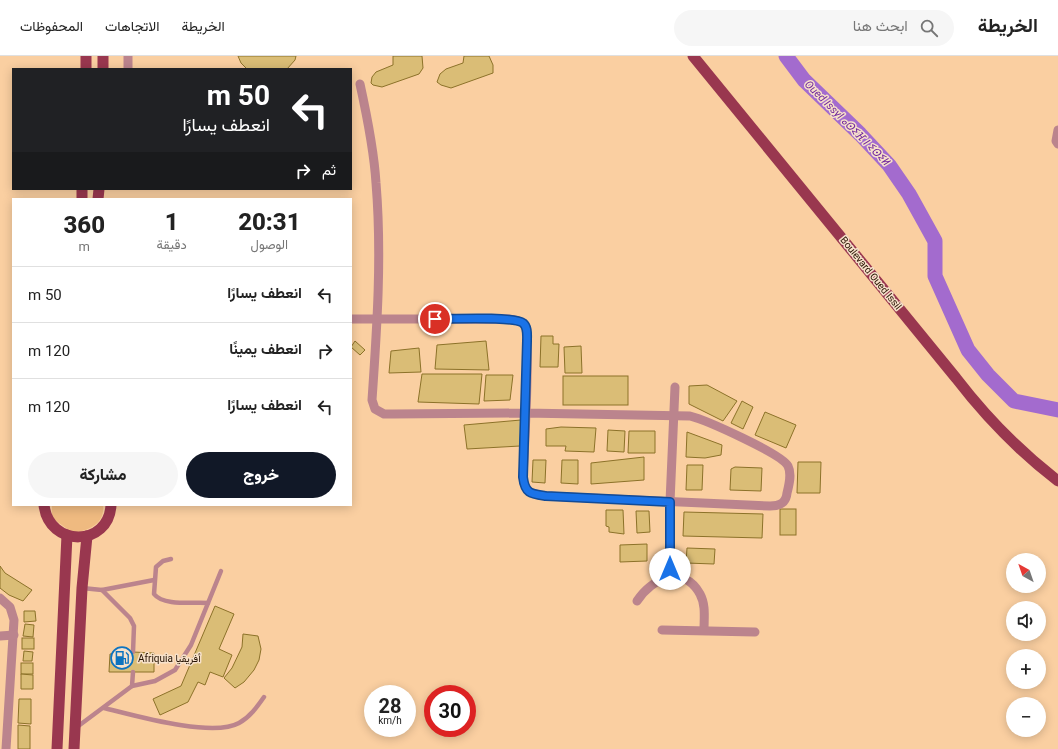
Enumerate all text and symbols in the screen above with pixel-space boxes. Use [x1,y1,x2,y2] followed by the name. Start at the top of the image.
[674,10,954,46] search box
[978,14,1038,37] text: الخريطة
[853,17,908,35] text: ابحث هنا
[918,17,940,39] icon: search
[20,18,83,34] text: المحفوظات
[105,18,159,34] text: الاتجاهات
[181,18,225,34] text: الخريطة
[802,78,893,169] water label: Oued Issyl ⴰⵙⵉⴼ ⵏ ⵉⵙⵉⵍ
[207,79,270,112] text: 50 m
[284,84,336,136] icon: left
[182,114,270,135] text: انعطف يسارًا
[292,160,314,182] icon: right
[322,161,336,179] text: ثم
[165,208,179,236] text: 1
[238,208,301,236] text: 20:31
[64,211,105,239] text: 360
[838,234,904,312] street label: Boulevard Oued Issil
[157,237,187,252] text: دقيقة
[251,237,288,252] text: الوصول
[79,239,90,254] text: m
[227,284,302,302] text: انعطف يسارًا
[314,284,336,306] icon: left
[28,286,62,304] text: 50 m
[418,302,452,336] pin
[424,308,446,330] icon: arrive
[229,340,302,358] text: انعطف يمينًا
[314,340,336,362] icon: right
[28,342,70,360] text: 120 m
[227,396,302,414] text: انعطف يسارًا
[314,396,336,418] icon: left
[28,398,70,416] text: 120 m
[28,452,178,498] button: مشاركة
[186,452,336,498] button: خروج
[649,548,691,590] position arrow
[1006,553,1046,593] north arrow
[1006,553,1046,737] map controls
[1006,601,1046,641] button: sound
[109,645,135,671] fuel station icon: Afriquia أفريقيا
[1006,649,1046,689] button: +
[138,653,201,665] place label: Afriquia أفريقيا
[424,685,476,737] speed limit sign: 30
[379,694,401,718] text: 28
[1006,697,1046,737] button: −
[378,715,402,726] text: km/h

